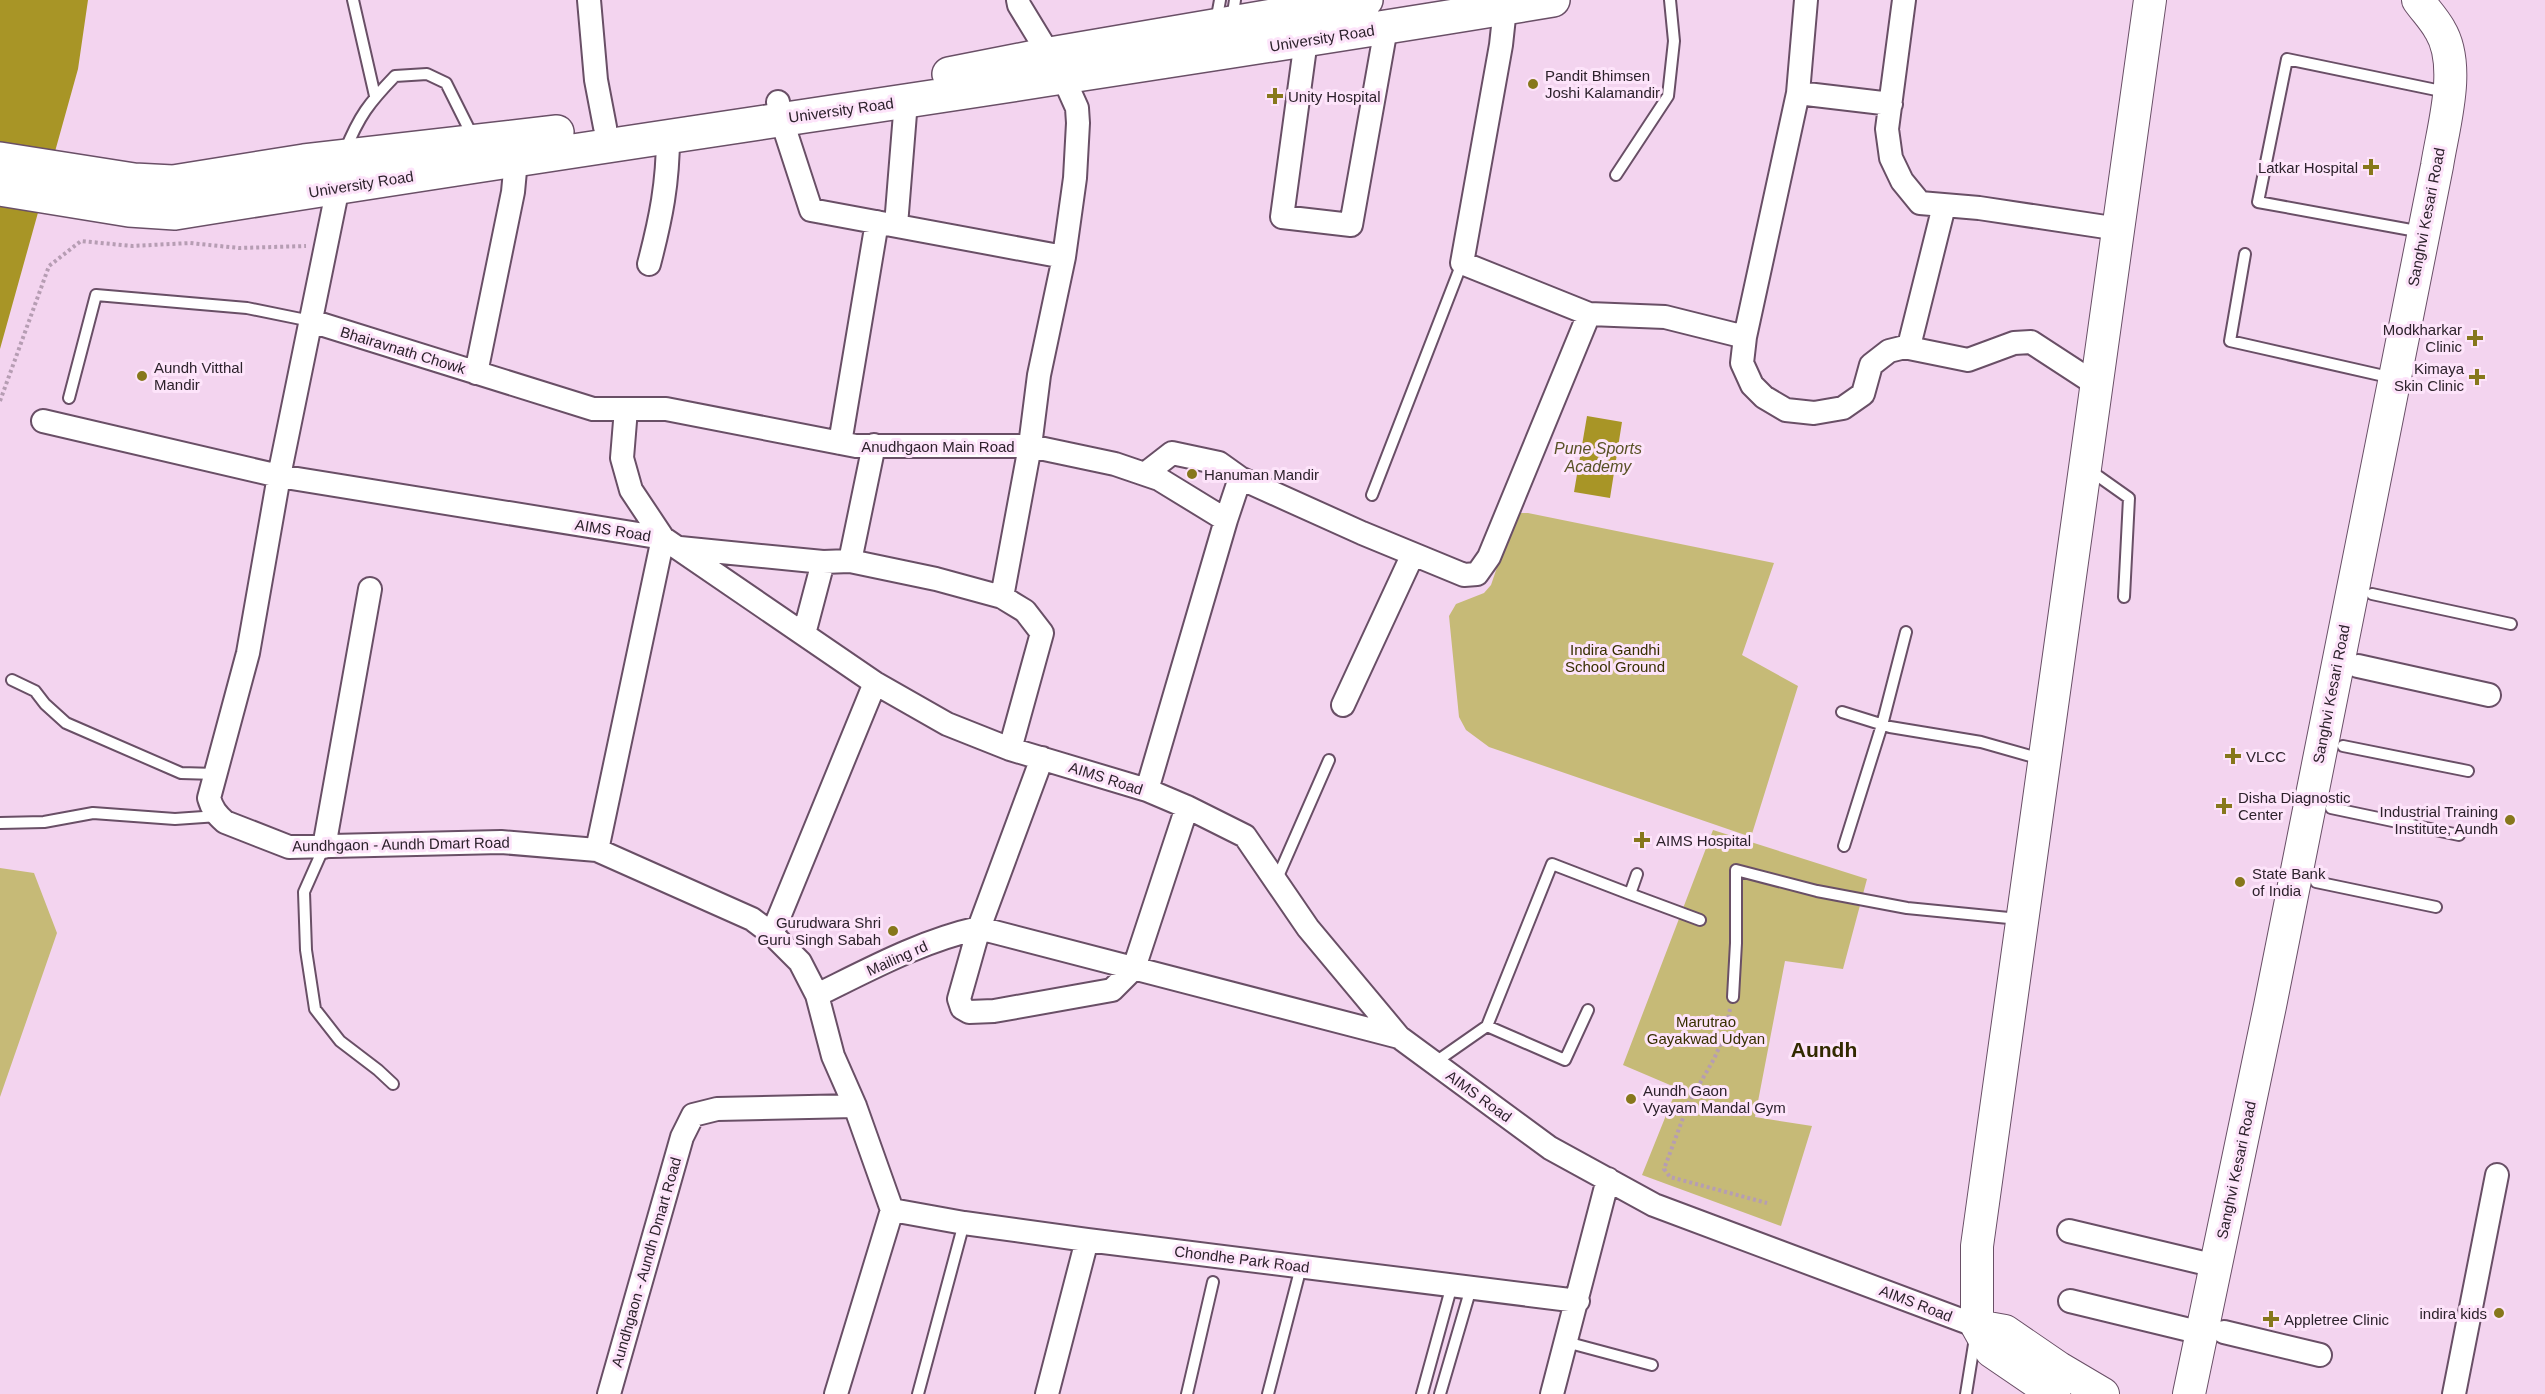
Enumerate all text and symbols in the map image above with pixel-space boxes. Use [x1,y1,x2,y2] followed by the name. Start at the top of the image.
[1268,21,1376,55] street label: University Road
[1545,67,1660,101] place label: Pandit Bhimsen Joshi Kalamandir
[1526,77,1540,91] marker: Pandit Bhimsen Joshi Kalamandir
[1266,87,1284,105] marker: Unity Hospital
[1288,88,1381,105] place label: Unity Hospital
[787,94,895,126] street label: University Road
[2404,146,2448,288] street label: Sanghvi Kesari Road
[2362,158,2380,176] marker: Latkar Hospital
[2258,159,2358,176] place label: Latkar Hospital
[307,167,415,201] street label: University Road
[2383,321,2462,355] place label: Modkharkar Clinic
[338,323,468,377] street label: Bhairavnath Chowk
[2466,329,2484,347] marker: Modkharkar Clinic
[154,359,243,393] place label: Aundh Vitthal Mandir
[2394,360,2465,394] place label: Kimaya Skin Clinic
[2468,368,2486,386] marker: Kimaya Skin Clinic
[135,369,149,383] marker: Aundh Vitthal Mandir
[861,438,1015,455] street label: Anudhgaon Main Road
[1554,440,1642,475] water label: Pune Sports Academy
[1204,466,1319,483] place label: Hanuman Mandir
[1185,467,1199,481] marker: Hanuman Mandir
[574,516,652,544] street label: AIMS Road
[2309,623,2353,765] street label: Sanghvi Kesari Road
[1565,641,1665,675] park label: Indira Gandhi School Ground
[2224,747,2242,765] marker: VLCC
[2246,748,2286,765] place label: VLCC
[1067,758,1145,798] street label: AIMS Road
[2238,789,2351,823] place label: Disha Diagnostic Center
[2215,797,2233,815] marker: Disha Diagnostic Center
[2380,803,2498,837] place label: Industrial Training Institute, Aundh
[2503,813,2517,827] marker: Industrial Training Institute, Aundh
[1633,831,1651,849] marker: AIMS Hospital
[1656,832,1751,849] place label: AIMS Hospital
[292,834,510,854] street label: Aundhgaon - Aundh Dmart Road
[2252,865,2326,899] place label: State Bank of India
[2233,875,2247,889] marker: State Bank of India
[758,914,881,948] place label: Gurudwara Shri Guru Singh Sabah
[886,924,900,938] marker: Gurudwara Shri Guru Singh Sabah
[864,937,930,979] street label: Mailing rd
[1647,1013,1765,1047] park label: Marutrao Gayakwad Udyan
[1791,1038,1857,1061] district label: Aundh
[1443,1067,1515,1125] street label: AIMS Road
[1643,1082,1786,1116] place label: Aundh Gaon Vyayam Mandal Gym
[1624,1092,1638,1106] marker: Aundh Gaon Vyayam Mandal Gym
[2213,1099,2259,1241] street label: Sanghvi Kesari Road
[608,1155,684,1369] street label: Aundhgaon - Aundh Dmart Road
[1174,1242,1310,1276] street label: Chondhe Park Road
[1877,1281,1955,1325] street label: AIMS Road
[2419,1305,2487,1322] place label: indira kids
[2492,1306,2506,1320] marker: indira kids
[2262,1310,2280,1328] marker: Appletree Clinic
[2284,1311,2390,1328] place label: Appletree Clinic

